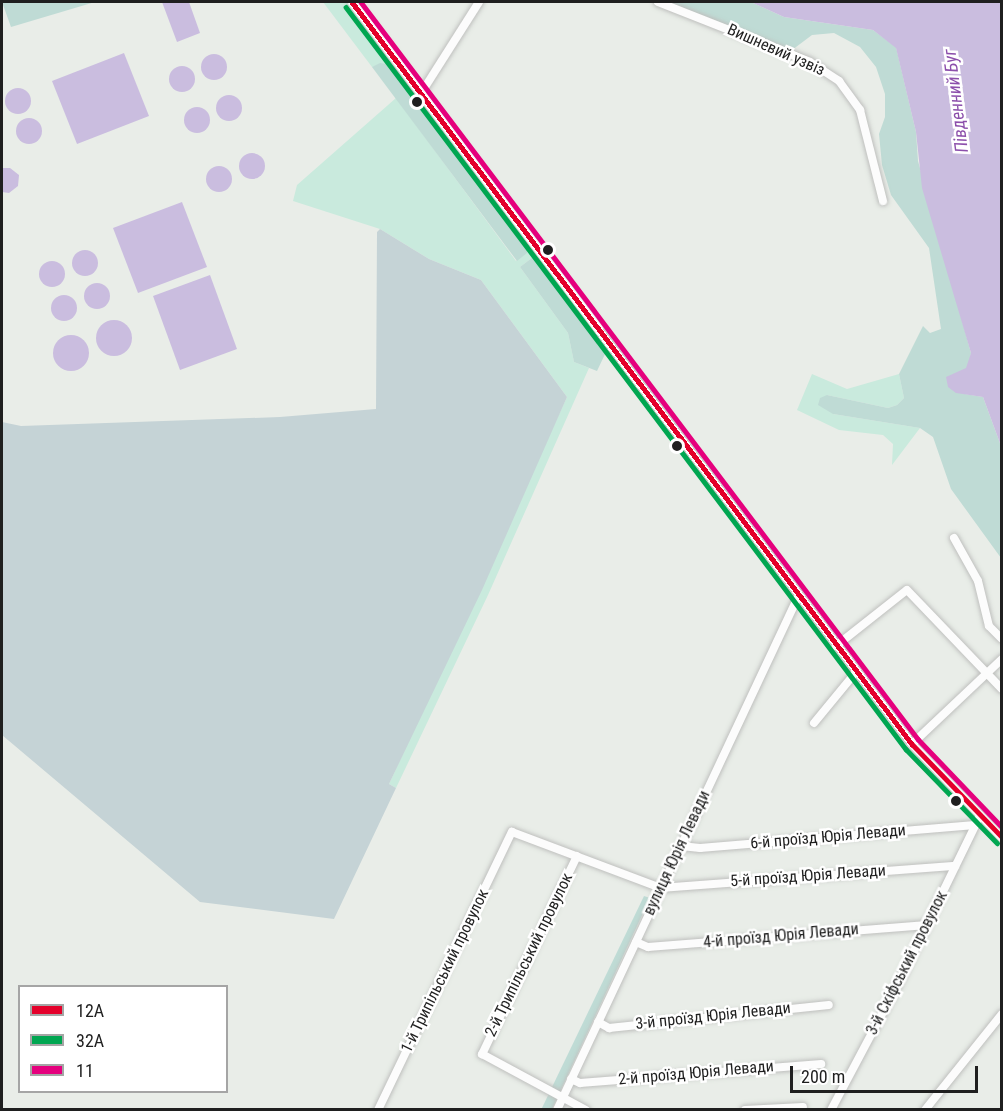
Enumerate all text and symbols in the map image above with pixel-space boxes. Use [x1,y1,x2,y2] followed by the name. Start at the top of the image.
[724,20,828,80] street label: Вишневий узвіз
[939,48,973,154] water label: Південний Буг
[411,96,423,108] unlabelled marker
[542,244,554,256] unlabelled marker
[671,440,683,452] unlabelled marker
[640,788,714,918] street label: вулиця Юрія Левади
[950,795,962,807] unlabelled marker
[749,821,907,853] street label: 6-й проїзд Юрія Левади
[730,861,886,891] street label: 5-й проїзд Юрія Левади
[481,870,577,1040] street label: 2-й Трипільський провулок
[397,886,493,1056] street label: 1-й Трипільський провулок
[862,888,952,1038] street label: 3-й Скіфський провулок
[702,920,860,952] street label: 4-й проїзд Юрія Левади
[18,985,228,1093] legend
[634,998,792,1034] street label: 3-й проїзд Юрія Левади
[76,1000,104,1021] text: 12А
[76,1030,104,1051] text: 32А
[793,1054,980,1092] scale bar
[617,1057,775,1089] street label: 2-й проїзд Юрія Левади
[76,1060,94,1081] text: 11
[801,1066,845,1087] text: 200 m

